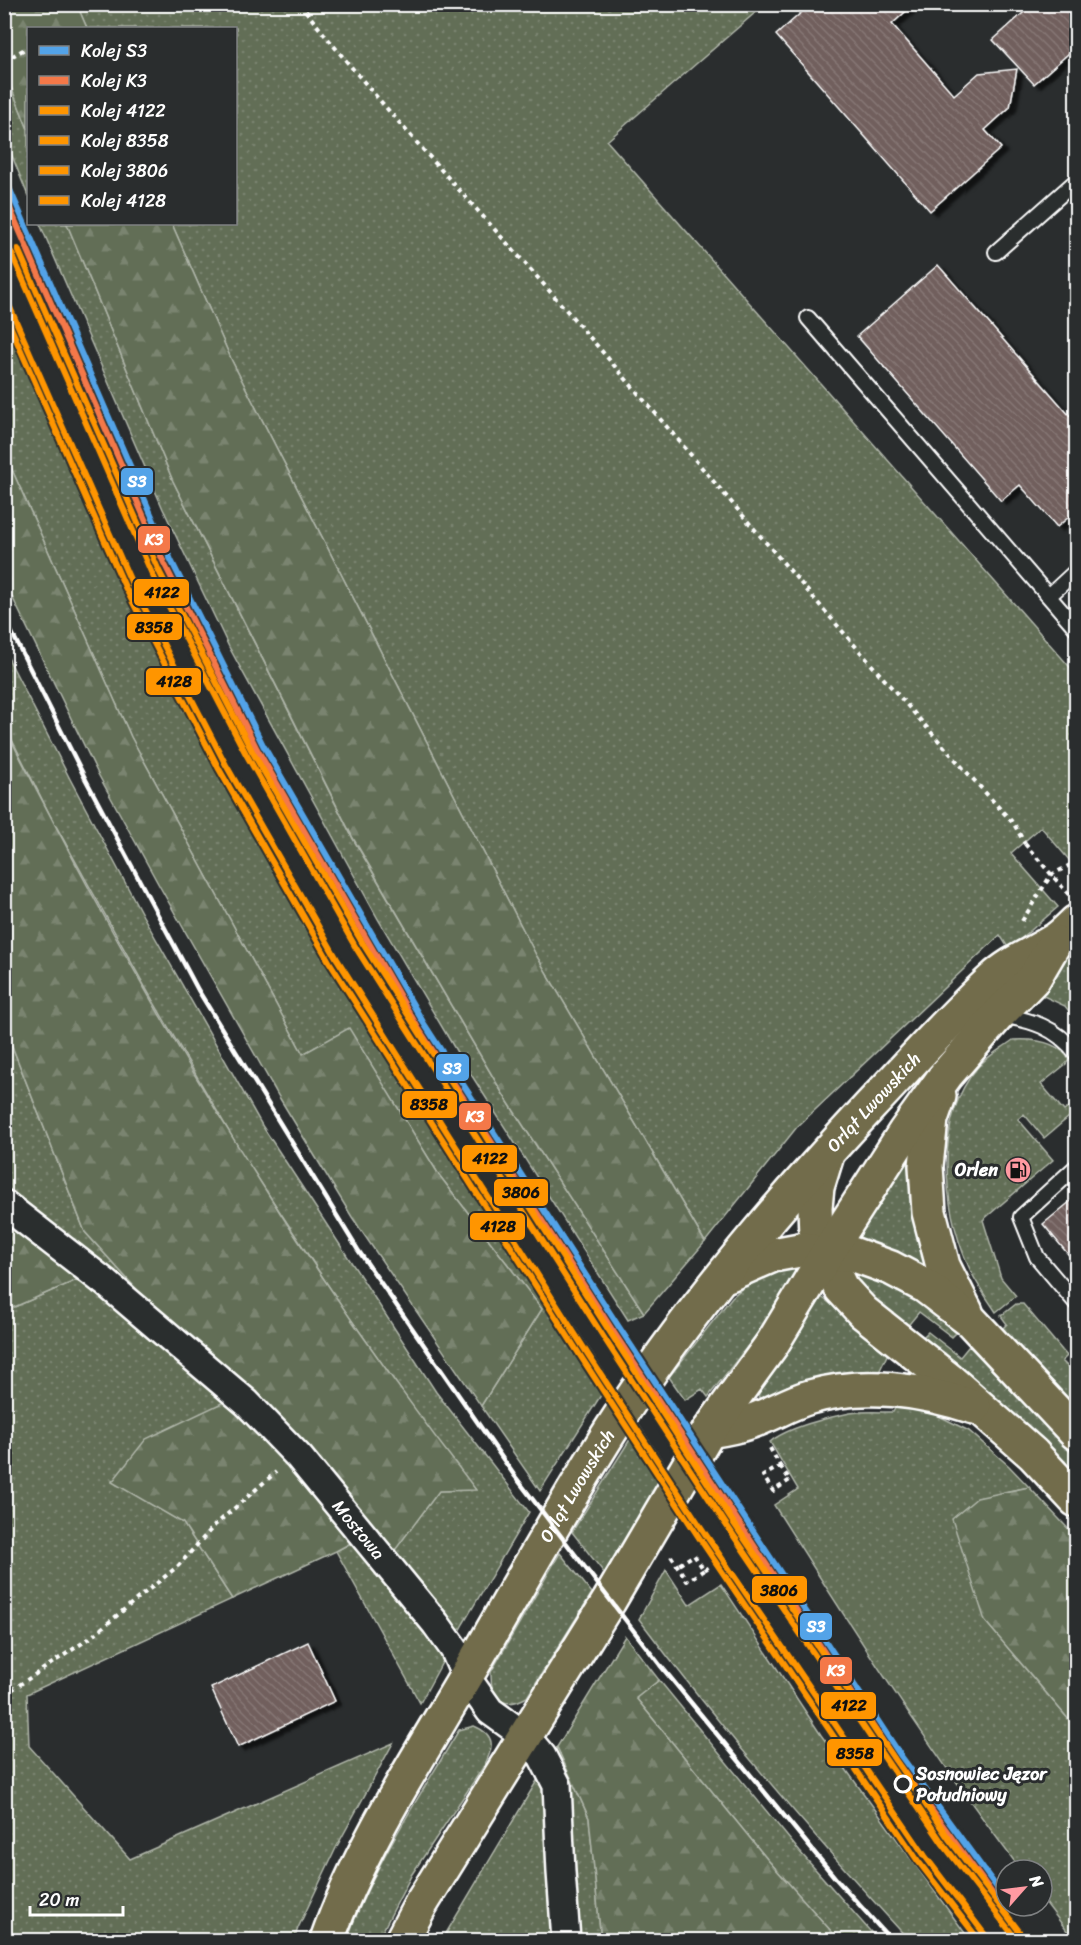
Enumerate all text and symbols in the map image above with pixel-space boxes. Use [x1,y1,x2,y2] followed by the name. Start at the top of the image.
[27,27,237,225] legend
[81,35,147,67] text: Kolej S3
[81,65,147,97] text: Kolej K3
[81,95,166,127] text: Kolej 4122
[81,125,169,157] text: Kolej 8358
[81,155,168,187] text: Kolej 3806
[81,185,166,217] text: Kolej 4128
[120,467,154,496] line badge: S3
[127,467,147,496] text: S3
[137,525,171,554] line badge: K3
[144,525,163,554] text: K3
[133,578,190,607] line badge: 4122
[143,578,180,607] text: 4122
[126,613,183,641] line badge: 8358
[134,613,173,642] text: 8358
[145,667,202,696] line badge: 4128
[155,667,192,696] text: 4128
[819,1045,929,1160] street label: Orląt Lwowskich
[435,1053,470,1082] line badge: S3
[442,1054,462,1083] text: S3
[401,1090,458,1119] line badge: 8358
[409,1090,448,1119] text: 8358
[458,1102,492,1131] line badge: K3
[465,1102,484,1131] text: K3
[461,1144,518,1173] line badge: 4122
[471,1144,508,1173] text: 4122
[955,1154,998,1186] place label: Orlen
[1003,1155,1033,1185] fuel station icon: Orlen
[493,1178,549,1207] line badge: 3806
[501,1178,540,1207] text: 3806
[469,1212,526,1241] line badge: 4128
[479,1212,516,1241] text: 4128
[530,1423,624,1549] street label: Orląt Lwowskich
[324,1492,393,1567] street label: Mostowa
[751,1575,808,1604] line badge: 3806
[759,1576,798,1605] text: 3806
[799,1612,833,1641] line badge: S3
[806,1612,826,1641] text: S3
[819,1656,853,1685] line badge: K3
[826,1656,845,1685] text: K3
[820,1691,877,1720] line badge: 4122
[830,1691,867,1720] text: 4122
[826,1738,883,1767] line badge: 8358
[835,1739,874,1768] text: 8358
[915,1758,1048,1811] place label: Sosnowiec Jęzor Południowy
[894,1775,912,1793] marker: Sosnowiec Jęzor Południowy
[994,1858,1054,1918] north arrow
[1021,1869,1053,1894] text: N
[30,1879,123,1917] scale bar
[39,1884,79,1916] text: 20 m

